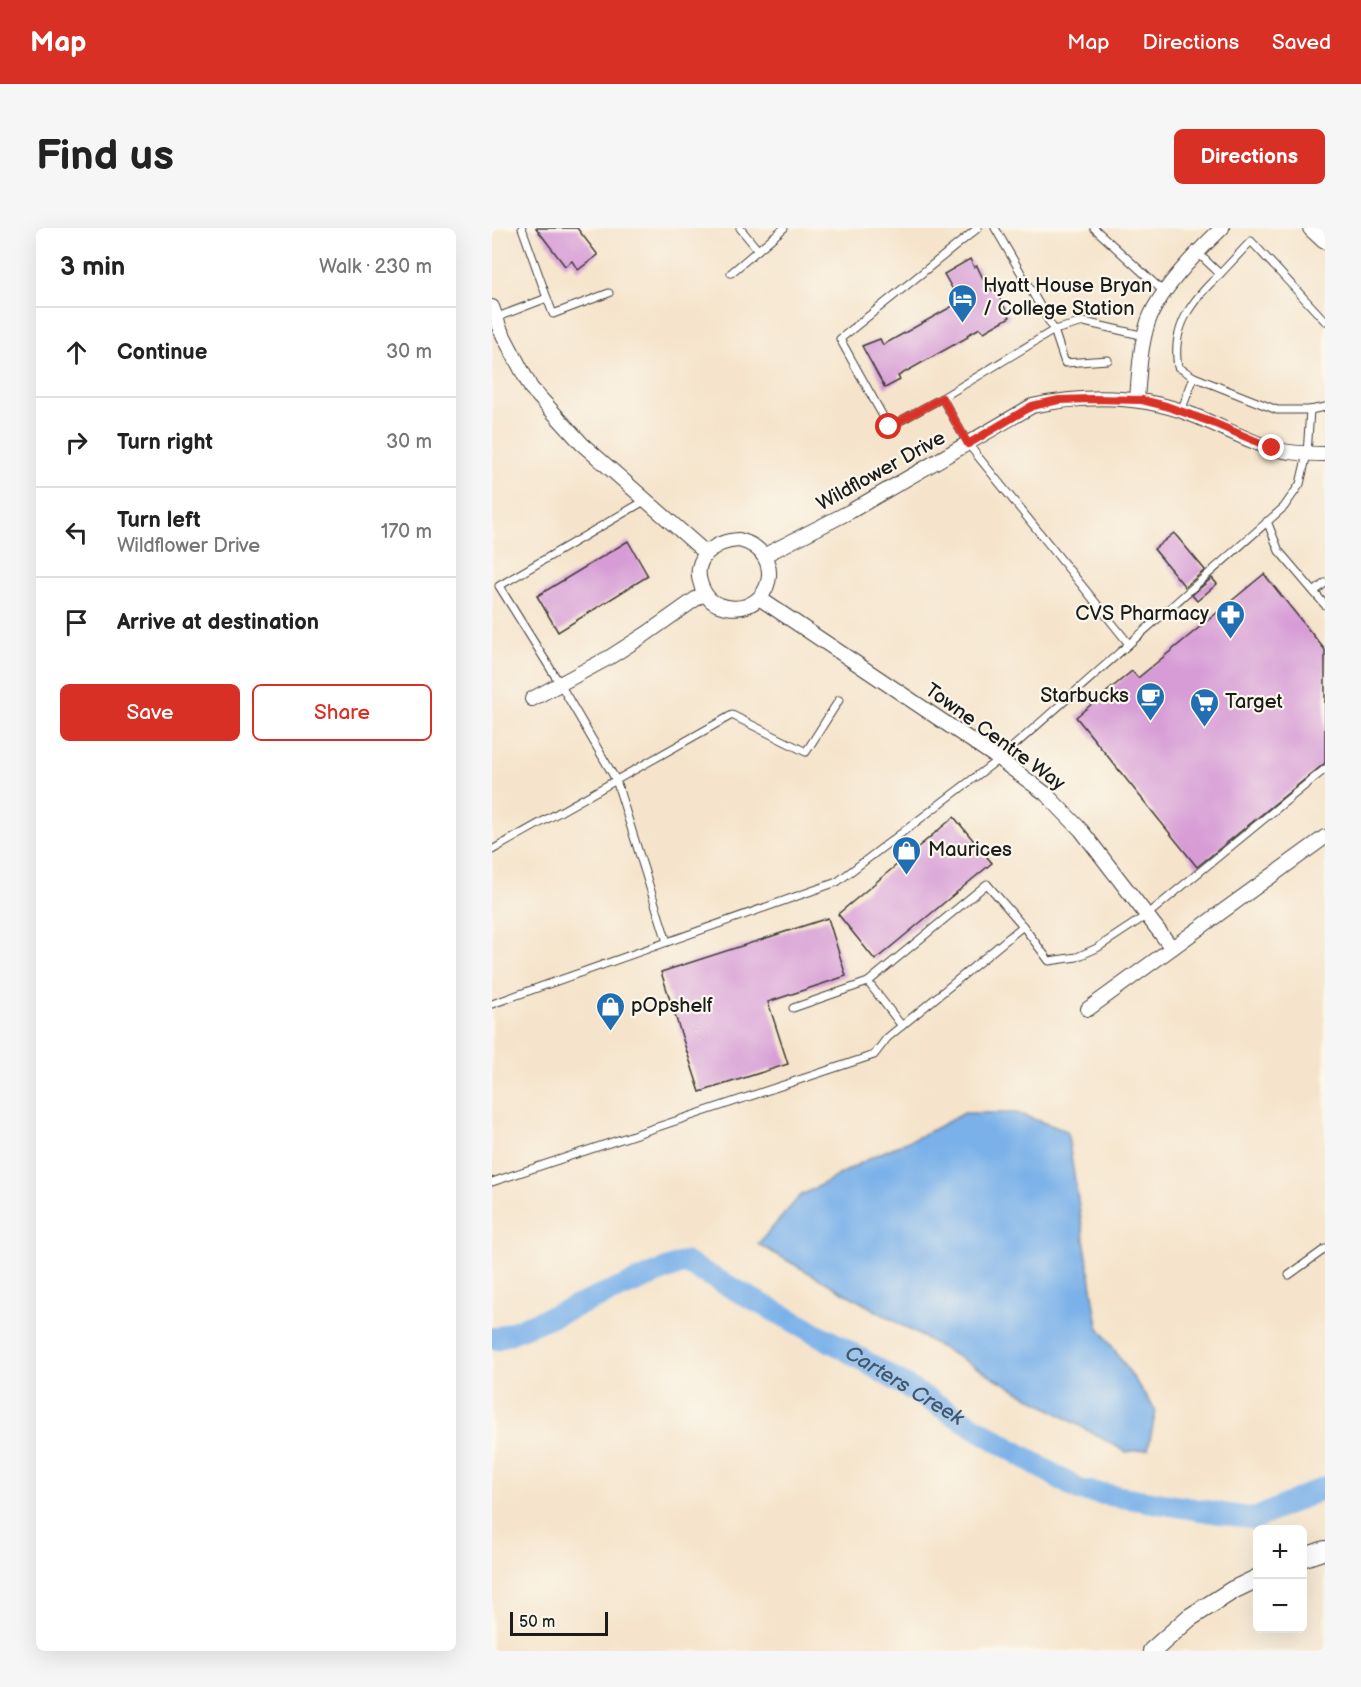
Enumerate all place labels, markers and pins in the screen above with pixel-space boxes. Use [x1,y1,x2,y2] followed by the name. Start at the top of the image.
[983,274,1152,321] place label: Hyatt House Bryan / College Station
[946,282,978,324] hotel icon: Hyatt House Bryan / College Station
[1214,598,1246,640] pharmacy icon: CVS Pharmacy
[1075,602,1209,626] place label: CVS Pharmacy
[1134,680,1166,722] cafe icon: Starbucks
[1040,684,1129,708] place label: Starbucks
[1188,686,1220,728] supermarket icon: Target
[1225,690,1283,714] place label: Target
[891,834,923,876] shop icon: Maurices
[928,838,1012,862] place label: Maurices
[594,990,626,1032] shop icon: pOpshelf
[631,994,713,1018] place label: pOpshelf

